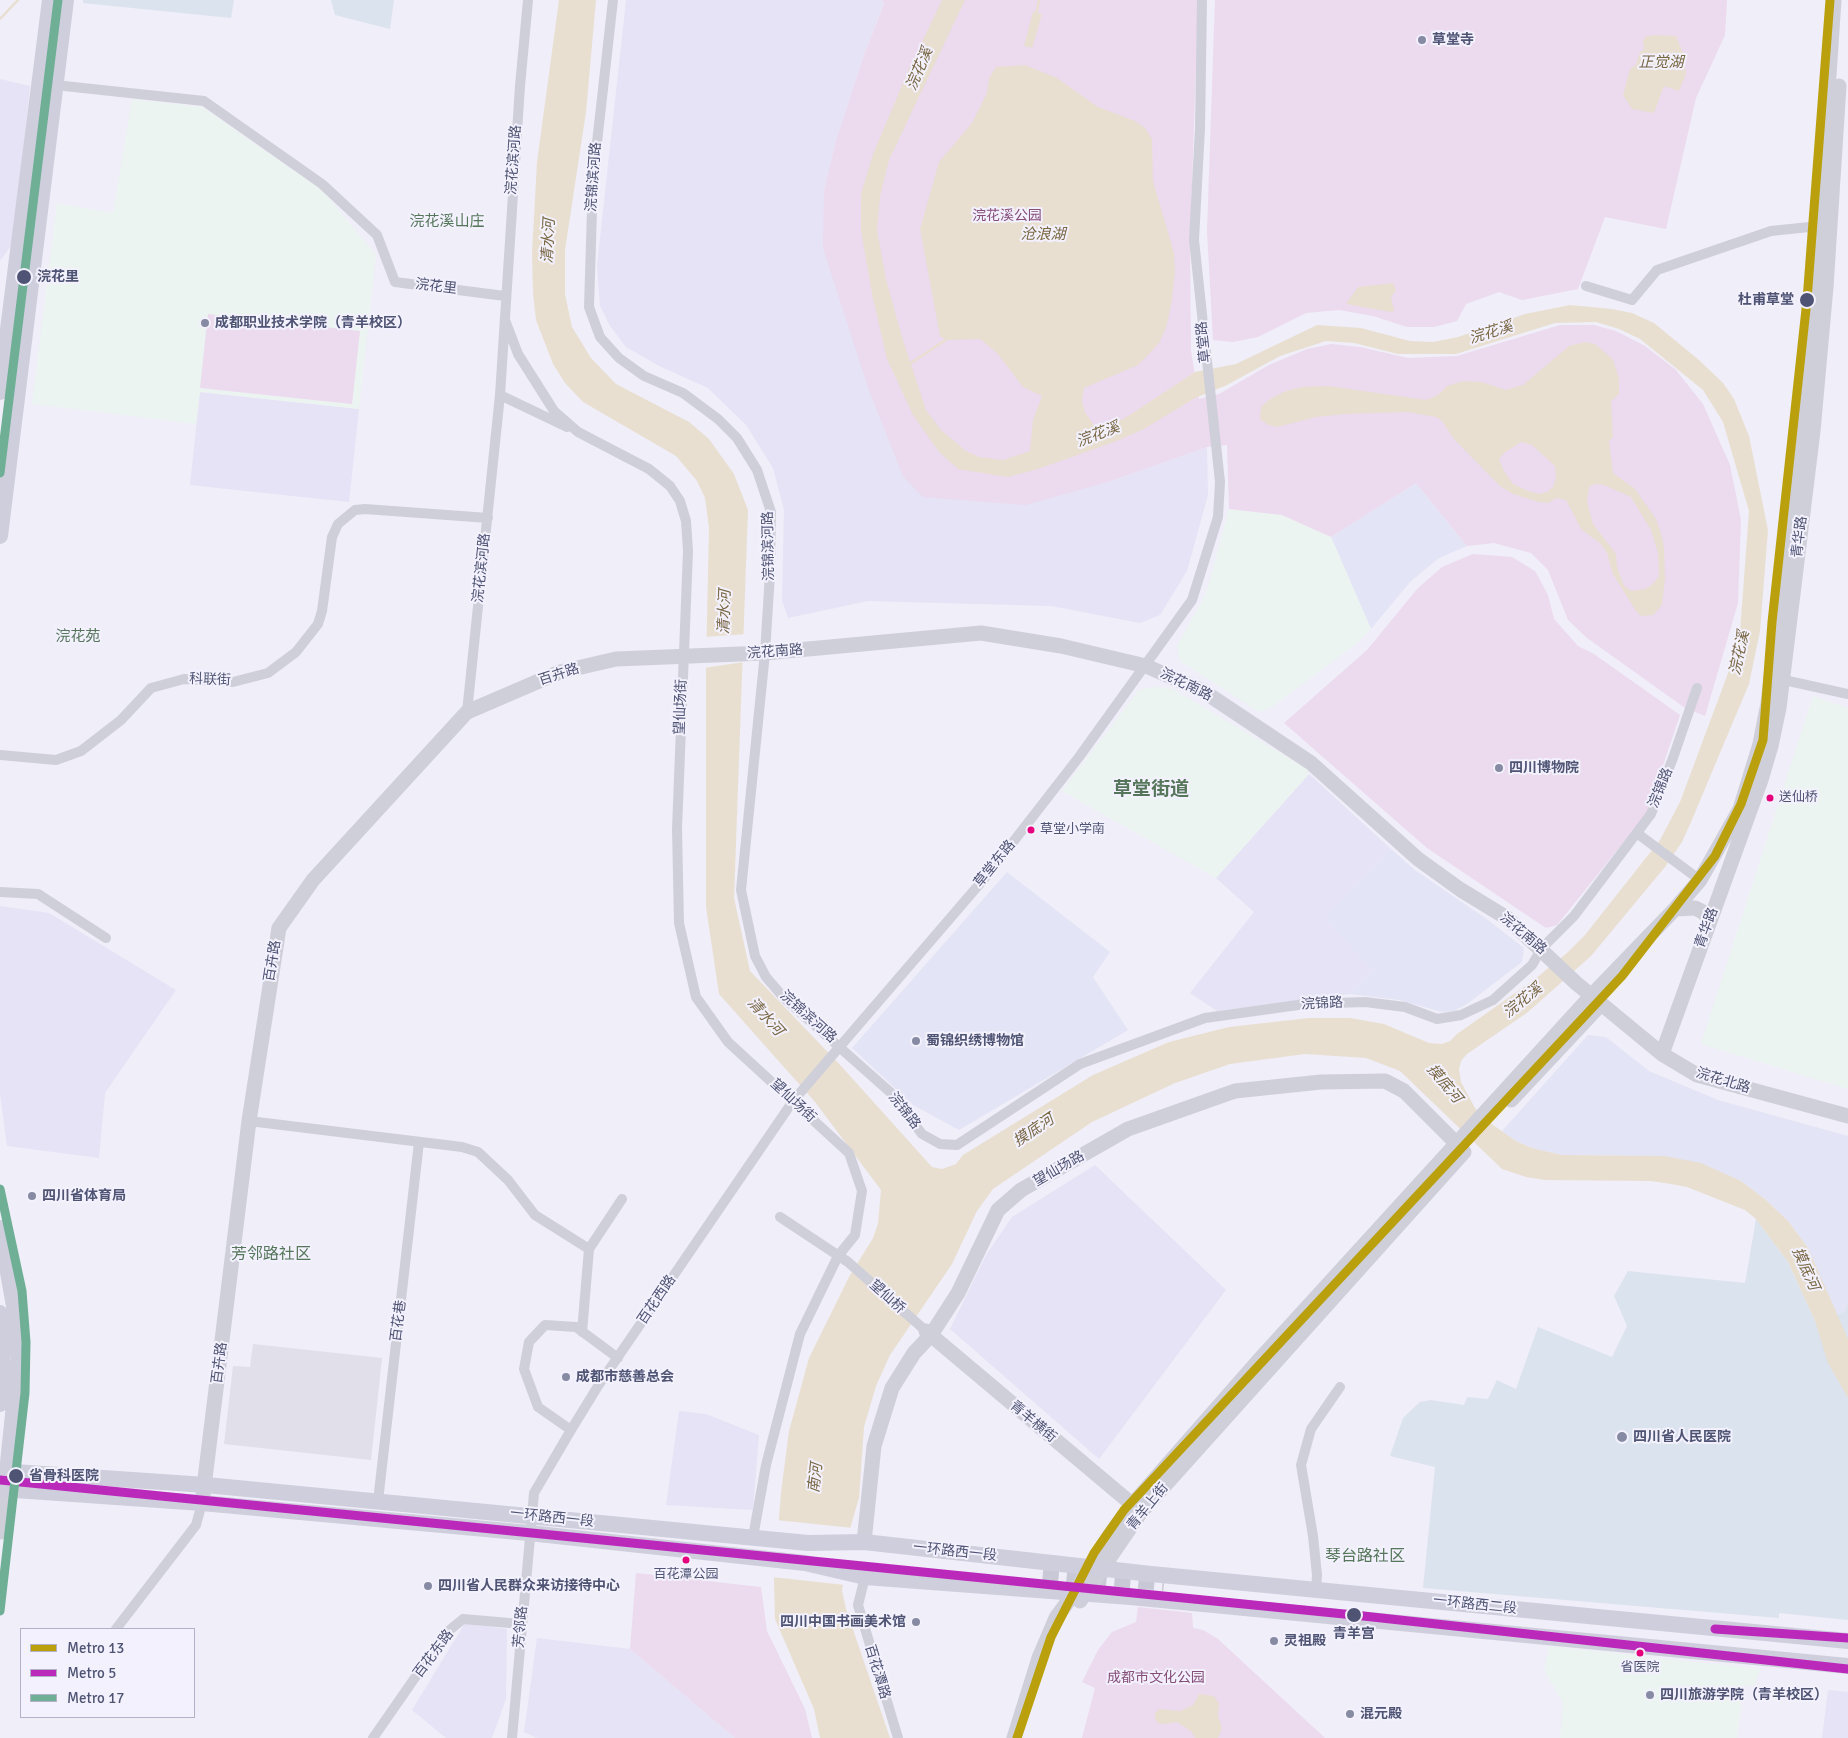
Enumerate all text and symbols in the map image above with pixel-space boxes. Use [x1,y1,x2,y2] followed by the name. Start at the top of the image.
[1432,32,1474,48] place label: 草堂寺
[1416,34,1428,46] marker: 草堂寺
[903,45,937,93] water label: 浣花溪
[1639,54,1683,72] water label: 正觉湖
[503,124,525,196] street label: 浣花滨河路
[583,141,605,213] street label: 浣锦滨河路
[972,208,1042,224] park label: 浣花溪公园
[410,213,484,231] district label: 浣花溪山庄
[539,218,559,264] water label: 清水河
[1021,226,1065,244] water label: 沧浪湖
[15,268,33,286] marker: 浣花里
[37,269,79,285] place label: 浣花里
[414,276,458,298] street label: 浣花里
[1798,291,1816,309] marker: 杜甫草堂
[1738,292,1794,308] place label: 杜甫草堂
[215,315,411,331] place label: 成都职业技术学院（青羊校区）
[199,317,211,329] marker: 成都职业技术学院（青羊校区）
[1467,318,1515,348] water label: 浣花溪
[1193,320,1215,364] street label: 草堂路
[1074,419,1122,451] water label: 浣花溪
[760,511,778,581] street label: 浣锦滨河路
[1789,515,1811,559] street label: 青华路
[470,532,494,604] street label: 浣花滨河路
[715,589,735,635] water label: 清水河
[56,628,100,646] district label: 浣花苑
[1727,629,1753,677] water label: 浣花溪
[746,642,804,662] street label: 浣花南路
[536,661,582,689] street label: 百卉路
[1157,665,1215,705] street label: 浣花南路
[189,671,231,689] street label: 科联街
[672,679,690,735] street label: 望仙场街
[1509,760,1579,776] place label: 四川博物院
[1493,762,1505,774] marker: 四川博物院
[1645,765,1677,811] street label: 浣锦路
[1113,779,1189,801] district label: 草堂街道
[1779,790,1818,806] place label: 送仙桥
[1765,793,1775,803] marker: 送仙桥
[1040,822,1105,838] place label: 草堂小学南
[1026,825,1036,835] marker: 草堂小学南
[971,837,1019,891] street label: 草堂东路
[1692,905,1722,951] street label: 青华路
[1496,910,1550,958] street label: 浣花南路
[261,939,285,983] street label: 百卉路
[1500,980,1546,1022] water label: 浣花溪
[776,987,840,1047] street label: 浣锦滨河路
[743,994,787,1040] water label: 清水河
[1301,995,1343,1013] street label: 浣锦路
[926,1033,1024,1049] place label: 蜀锦织绣博物馆
[910,1035,922,1047] marker: 蜀锦织绣博物馆
[1423,1061,1465,1107] water label: 摸底河
[1694,1065,1752,1097] street label: 浣花北路
[767,1076,819,1126] street label: 望仙场街
[884,1089,924,1133] street label: 浣锦路
[1010,1111,1058,1151] water label: 摸底河
[1031,1148,1087,1190] street label: 望仙场路
[42,1188,126,1204] place label: 四川省体育局
[26,1190,38,1202] marker: 四川省体育局
[231,1245,311,1265] district label: 芳邻路社区
[1788,1245,1822,1293] water label: 摸底河
[634,1272,680,1328] street label: 百花西路
[866,1277,908,1317] street label: 望仙桥
[388,1299,410,1343] street label: 百花巷
[209,1341,231,1385] street label: 百卉路
[576,1369,674,1385] place label: 成都市慈善总会
[560,1371,572,1383] marker: 成都市慈善总会
[1006,1398,1060,1446] street label: 青羊横街
[1633,1429,1731,1445] place label: 四川省人民医院
[1615,1430,1629,1444] marker: 四川省人民医院
[805,1462,827,1494] water label: 南河
[7,1467,25,1485] marker: 省骨科医院
[29,1468,99,1484] place label: 省骨科医院
[1124,1480,1172,1534] street label: 青羊上街
[509,1505,595,1531] street label: 一环路西一段
[912,1539,998,1565] street label: 一环路西一段
[1325,1547,1405,1567] district label: 琴台路社区
[681,1555,691,1565] marker: 百花潭公园
[654,1567,718,1583] place label: 百花潭公园
[438,1578,620,1594] place label: 四川省人民群众来访接待中心
[422,1580,434,1592] marker: 四川省人民群众来访接待中心
[1432,1592,1518,1618] street label: 一环路西二段
[511,1605,531,1649] street label: 芳邻路
[1345,1606,1363,1624] marker: 青羊宫
[780,1614,906,1630] place label: 四川中国书画美术馆
[910,1616,922,1628] marker: 四川中国书画美术馆
[1333,1626,1375,1642] place label: 青羊宫
[410,1627,458,1681] street label: 百花东路
[20,1628,195,1718] legend
[1284,1633,1326,1649] place label: 灵祖殿
[1268,1635,1280,1647] marker: 灵祖殿
[67,1639,124,1657] text: Metro 13
[861,1643,893,1701] street label: 百花潭路
[1635,1648,1645,1658] marker: 省医院
[1621,1660,1659,1676] place label: 省医院
[67,1664,116,1682] text: Metro 5
[1107,1670,1205,1686] park label: 成都市文化公园
[1660,1687,1828,1703] place label: 四川旅游学院（青羊校区）
[67,1689,124,1707] text: Metro 17
[1644,1689,1656,1701] marker: 四川旅游学院（青羊校区）
[1360,1706,1402,1722] place label: 混元殿
[1344,1708,1356,1720] marker: 混元殿

